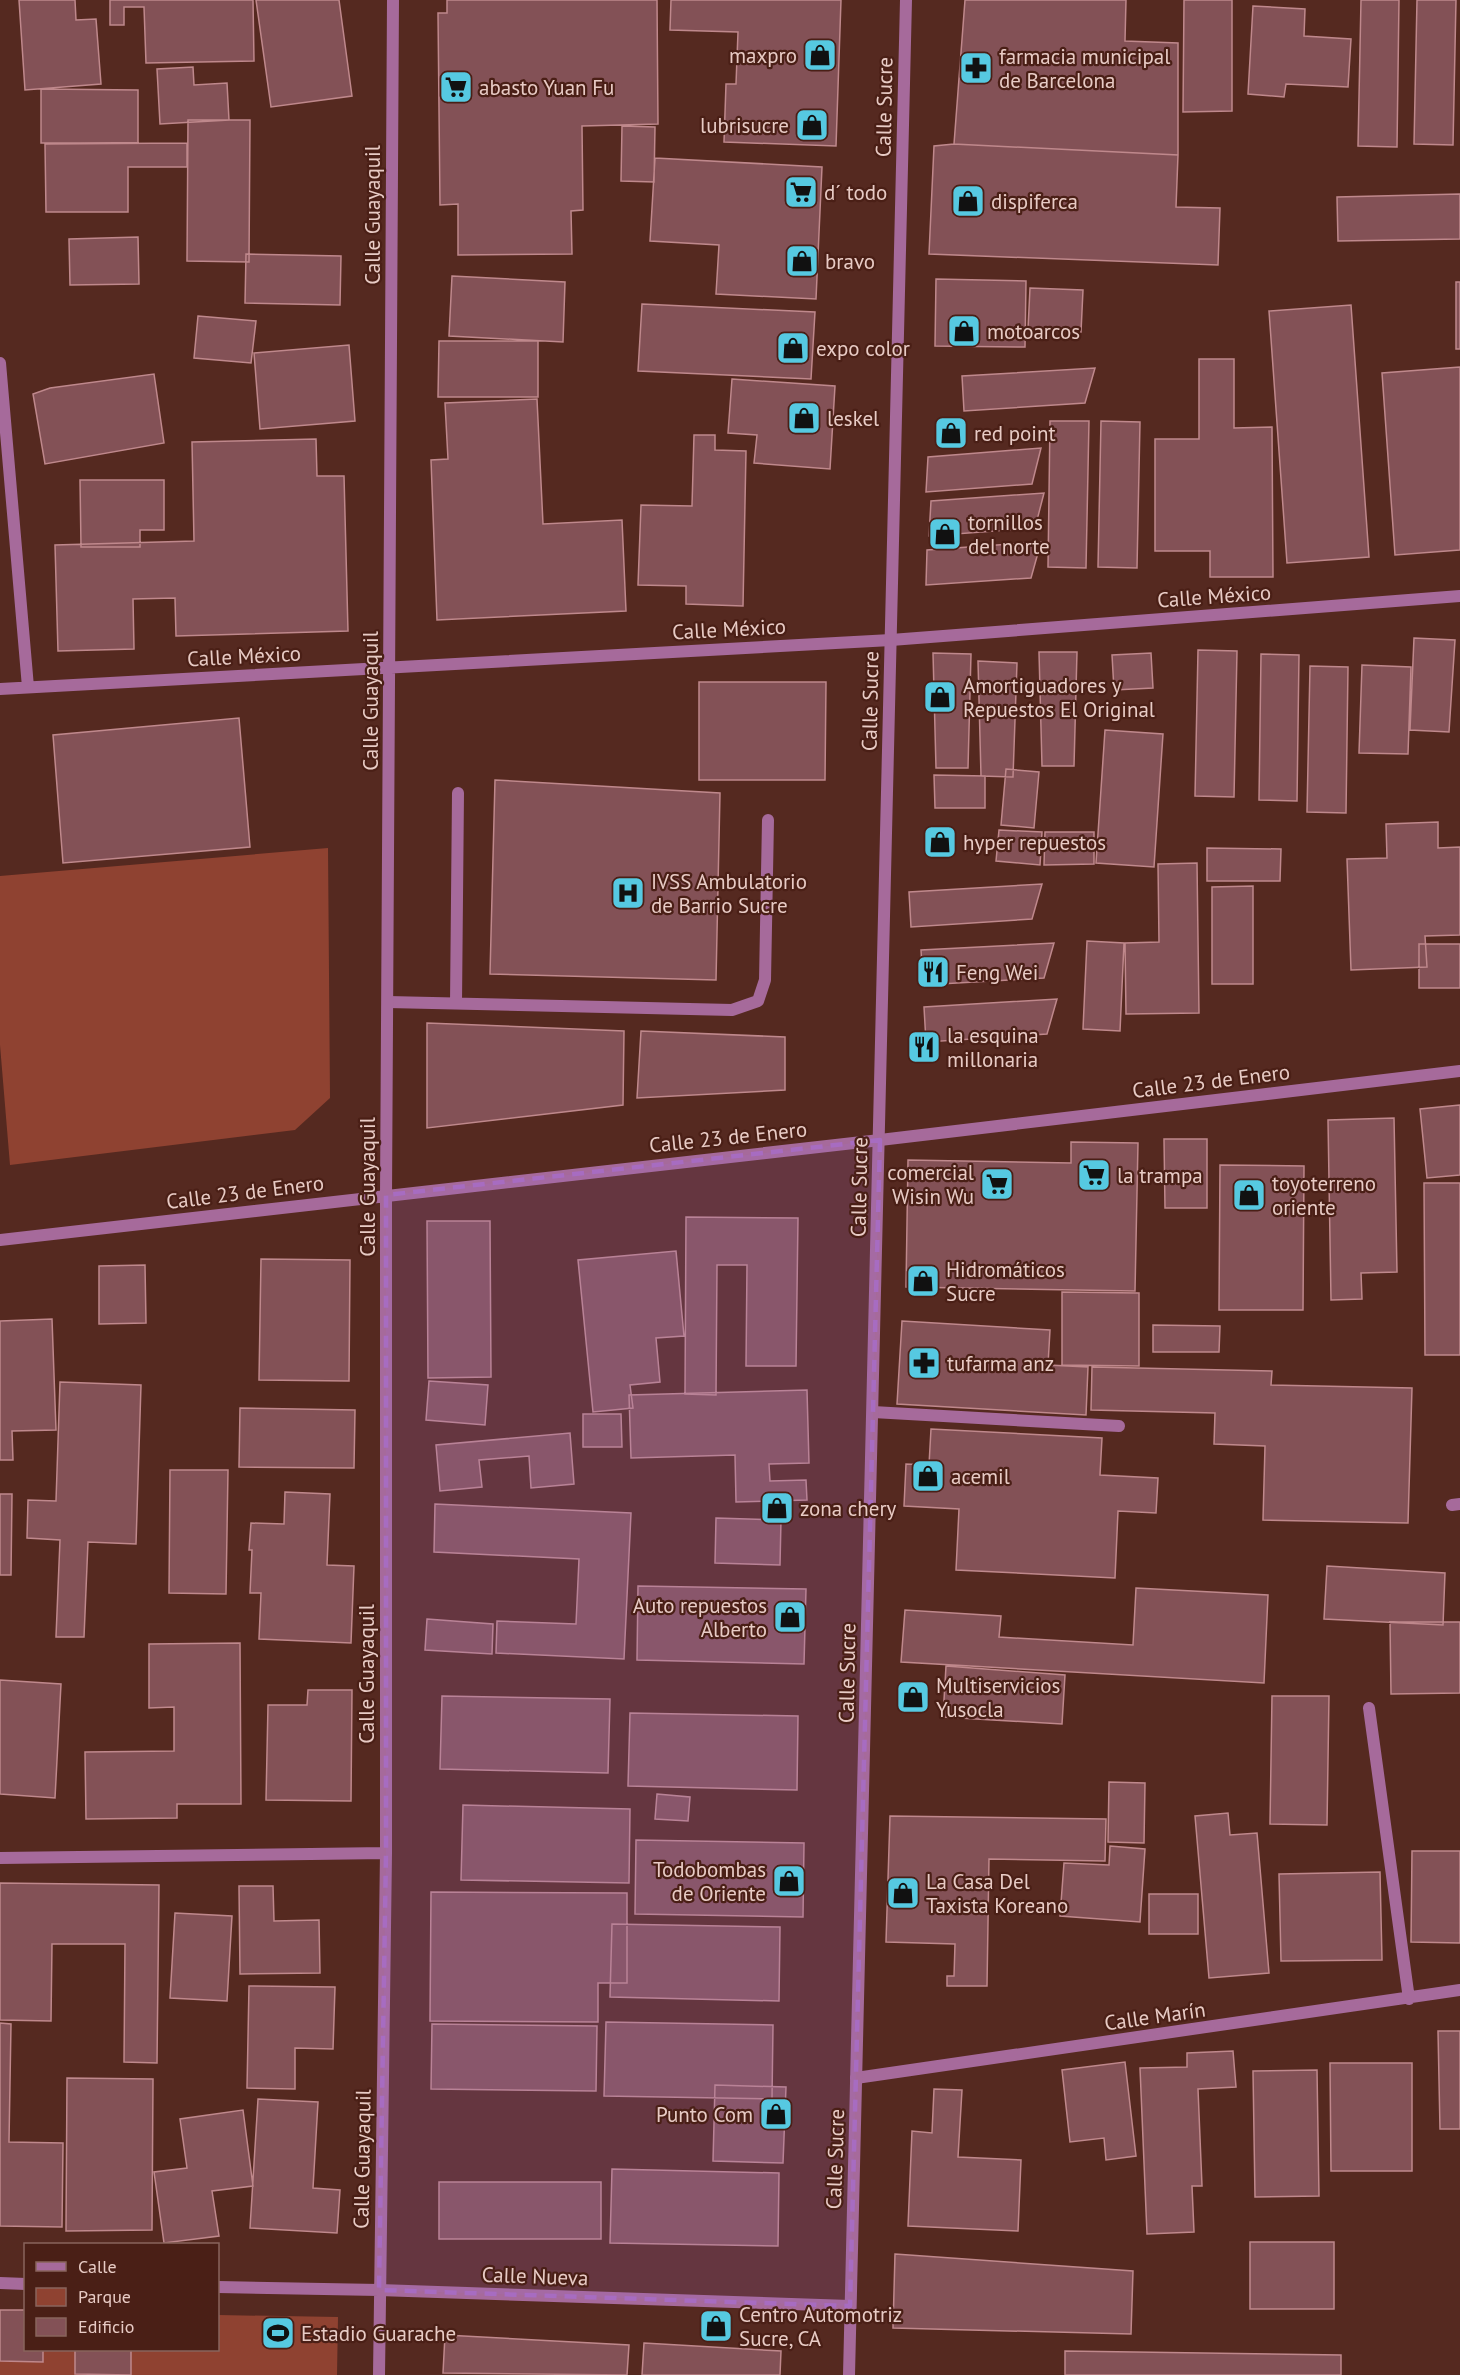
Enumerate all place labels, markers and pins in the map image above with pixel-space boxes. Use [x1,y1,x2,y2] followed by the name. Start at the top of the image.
[802,37,838,73] shop icon: maxpro
[729,42,797,69] place label: maxpro
[999,43,1170,94] place label: farmacia municipal de Barcelona
[958,50,994,86] pharmacy icon: farmacia municipal de Barcelona
[438,69,474,105] supermarket icon: abasto Yuan Fu
[479,74,614,101] place label: abasto Yuan Fu
[794,107,830,143] shop icon: lubrisucre
[700,112,789,139] place label: lubrisucre
[783,174,819,210] supermarket icon: d´ todo
[824,179,887,206] place label: d´ todo
[950,183,986,219] shop icon: dispiferca
[991,188,1078,215] place label: dispiferca
[784,243,820,279] shop icon: bravo
[825,248,875,275] place label: bravo
[946,313,982,349] shop icon: motoarcos
[987,318,1080,345] place label: motoarcos
[775,330,811,366] shop icon: expo color
[816,335,910,362] place label: expo color
[786,400,822,436] shop icon: leskel
[827,405,879,432] place label: leskel
[933,415,969,451] shop icon: red point
[974,420,1056,447] place label: red point
[968,509,1050,560] place label: tornillos del norte
[927,516,963,552] shop icon: tornillos del norte
[963,672,1155,723] place label: Amortiguadores y Repuestos El Original
[922,679,958,715] shop icon: Amortiguadores y Repuestos El Original
[922,824,958,860] shop icon: hyper repuestos
[963,829,1106,856] place label: hyper repuestos
[651,868,807,919] place label: IVSS Ambulatorio de Barrio Sucre
[610,875,646,911] hospital icon: IVSS Ambulatorio de Barrio Sucre
[915,954,951,990] restaurant icon: Feng Wei
[956,959,1038,986] place label: Feng Wei
[947,1022,1039,1073] place label: la esquina millonaria
[906,1029,942,1065] restaurant icon: la esquina millonaria
[1076,1157,1112,1193] supermarket icon: la trampa
[887,1159,974,1210] place label: comercial Wisin Wu
[1117,1162,1203,1189] place label: la trampa
[979,1166,1015,1202] supermarket icon: comercial Wisin Wu
[1272,1170,1376,1221] place label: toyoterreno oriente
[1231,1177,1267,1213] shop icon: toyoterreno oriente
[946,1256,1065,1307] place label: Hidromáticos Sucre
[905,1263,941,1299] shop icon: Hidromáticos Sucre
[906,1345,942,1381] pharmacy icon: tufarma anz
[947,1350,1054,1377] place label: tufarma anz
[910,1458,946,1494] shop icon: acemil
[951,1463,1010,1490] place label: acemil
[759,1490,795,1526] shop icon: zona chery
[800,1495,897,1522] place label: zona chery
[633,1592,767,1643] place label: Auto repuestos Alberto
[772,1599,808,1635] shop icon: Auto repuestos Alberto
[936,1672,1060,1723] place label: Multiservicios Yusocla
[895,1679,931,1715] shop icon: Multiservicios Yusocla
[653,1856,766,1907] place label: Todobombas de Oriente
[771,1863,807,1899] shop icon: Todobombas de Oriente
[926,1868,1068,1919] place label: La Casa Del Taxista Koreano
[885,1875,921,1911] shop icon: La Casa Del Taxista Koreano
[758,2096,794,2132] shop icon: Punto Com
[656,2101,753,2128] place label: Punto Com
[739,2301,902,2352] place label: Centro Automotriz Sucre, CA
[698,2308,734,2344] shop icon: Centro Automotriz Sucre, CA
[260,2315,296,2351] sports icon: Estadio Guarache
[301,2320,456,2347] place label: Estadio Guarache

